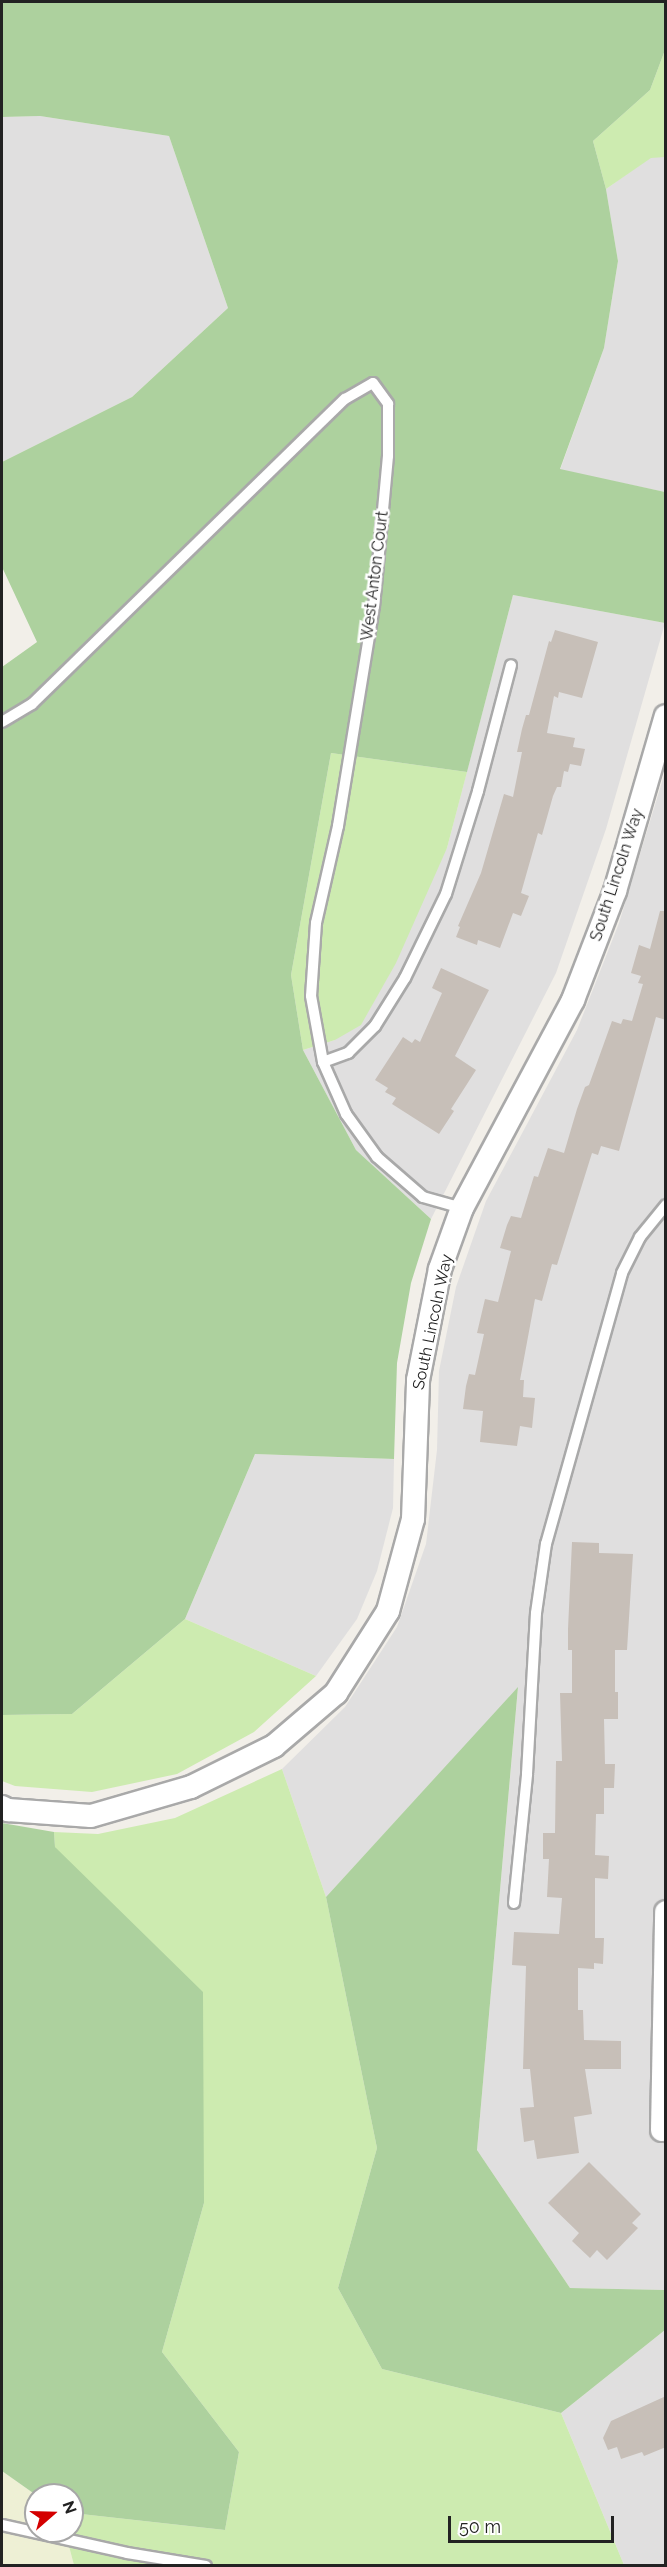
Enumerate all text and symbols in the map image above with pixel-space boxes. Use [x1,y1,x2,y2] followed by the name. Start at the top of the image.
[357,510,393,642] street label: West Anton Court
[586,806,648,944] street label: South Lincoln Way
[409,1252,457,1392] street label: South Lincoln Way
[24,2483,84,2543] north arrow
[58,2498,81,2516] text: N
[451,2504,618,2542] scale bar
[459,2516,501,2537] text: 50 m

